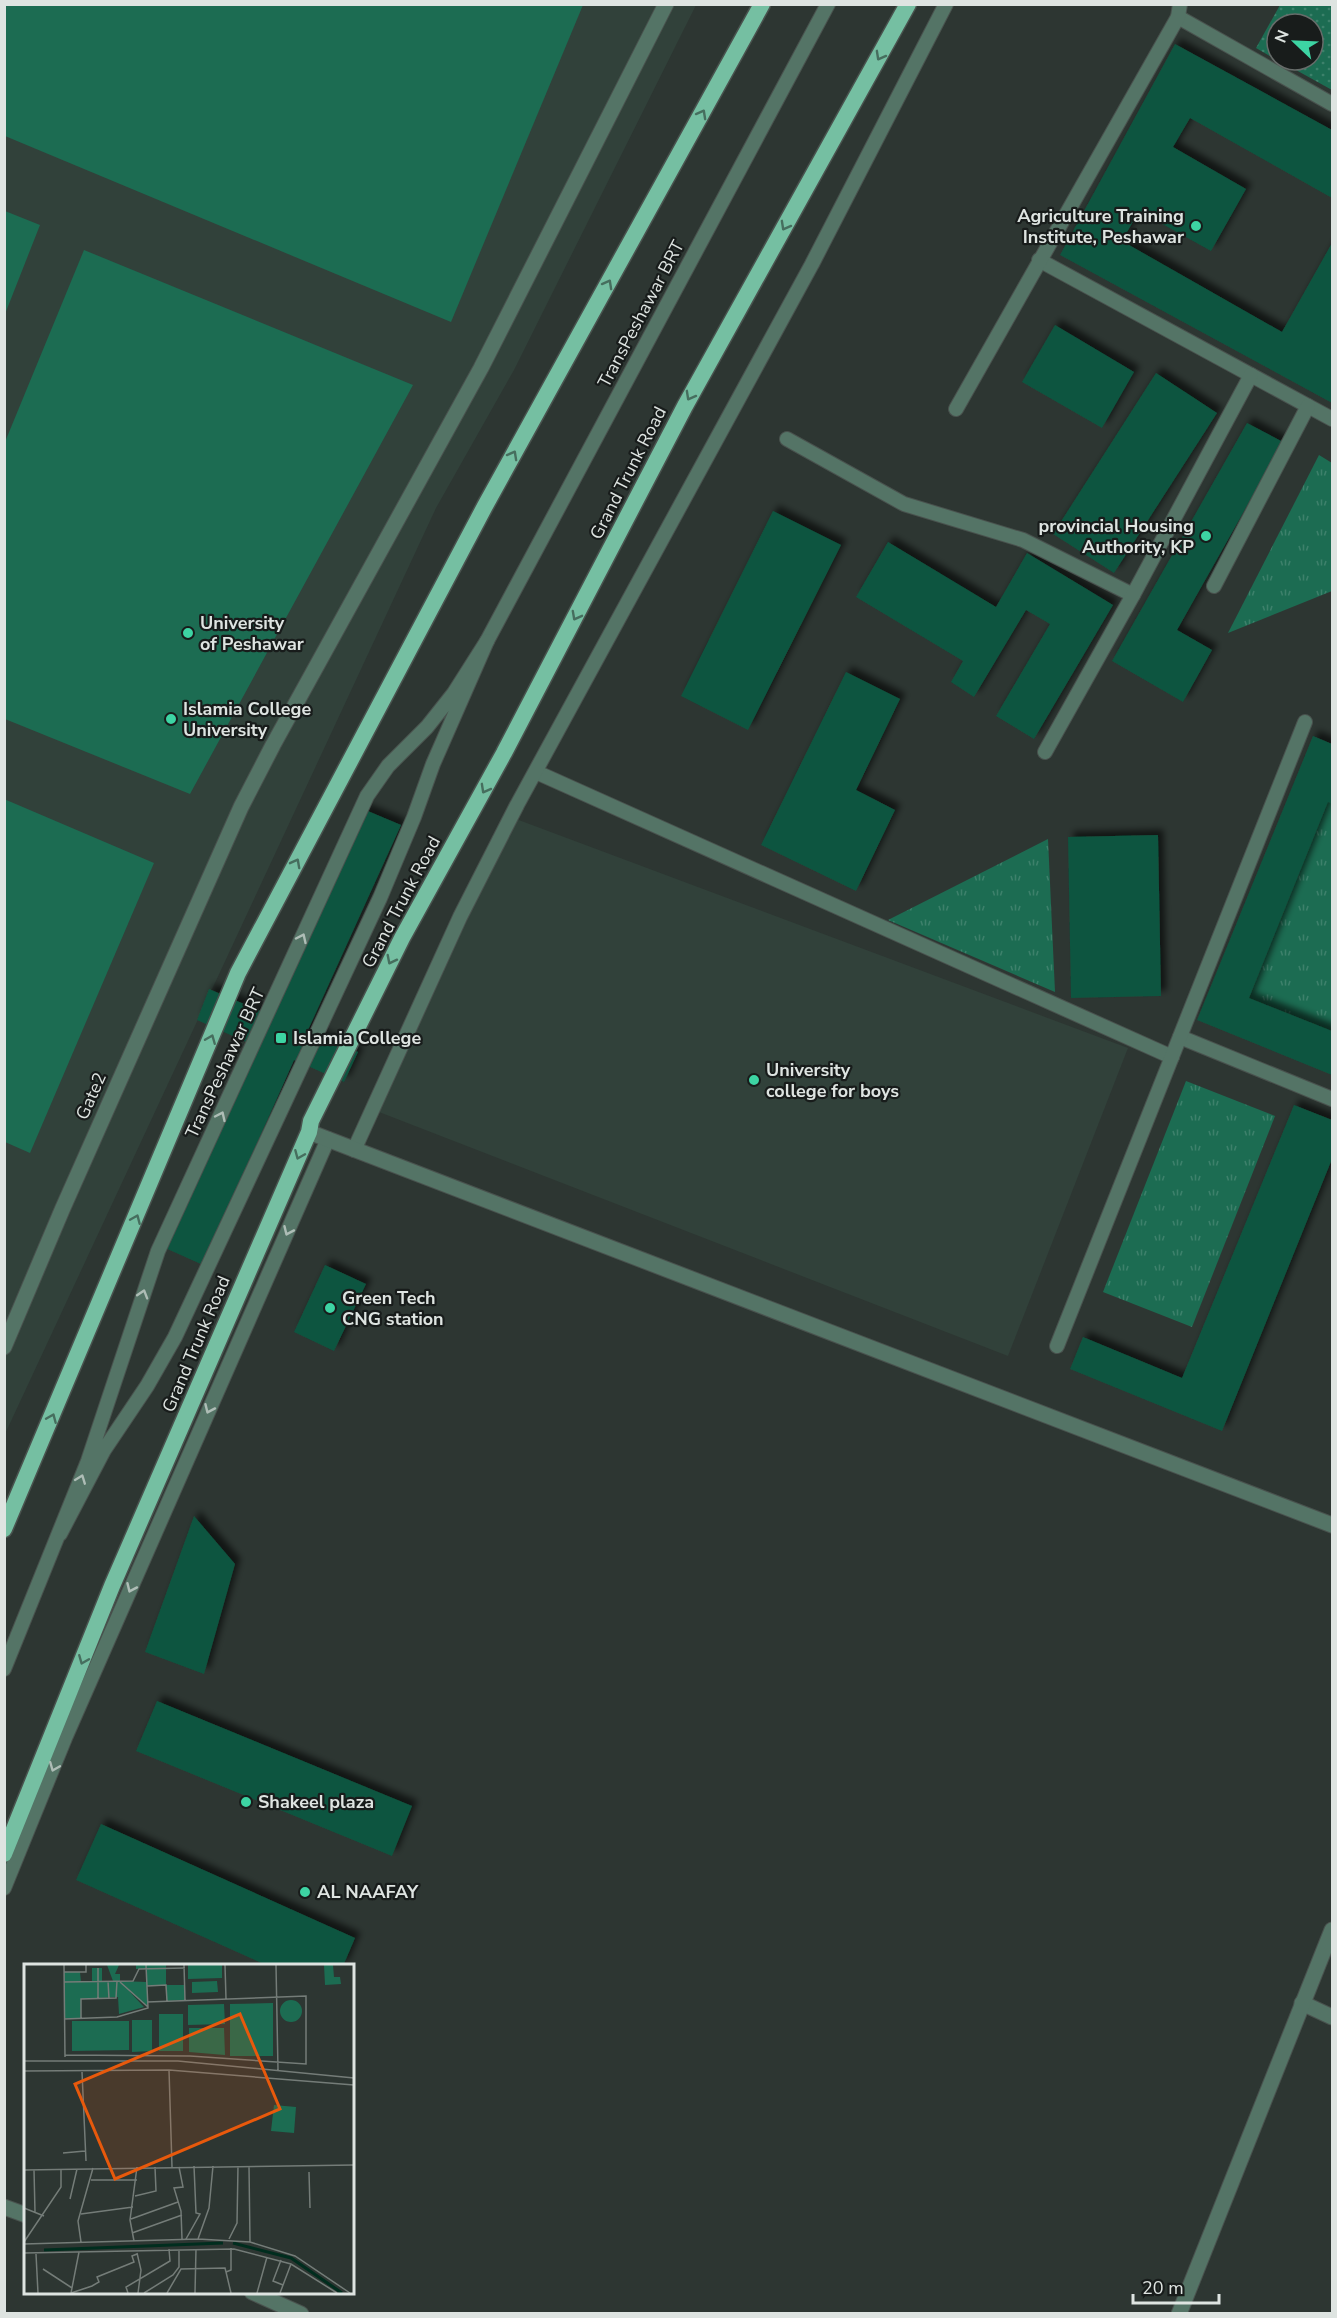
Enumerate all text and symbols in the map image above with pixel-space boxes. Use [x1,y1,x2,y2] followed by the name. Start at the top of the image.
[1265,12,1325,72] north arrow
[1270,27,1295,46] text: N
[876,50,887,60] one-way arrow
[695,109,706,120] one-way arrow
[1017,204,1184,249] place label: Agriculture Training Institute, Peshawar
[1189,219,1203,233] marker: Agriculture Training Institute, Peshawar
[781,220,792,230] one-way arrow
[592,236,690,392] street label: TransPeshawar BRT
[601,280,612,291] one-way arrow
[686,390,697,400] one-way arrow
[584,402,672,544] street label: Grand Trunk Road
[506,451,518,461] one-way arrow
[1038,514,1194,559] place label: provincial Housing Authority, KP
[1199,529,1213,543] marker: provincial Housing Authority, KP
[572,610,583,621] one-way arrow
[200,611,304,656] place label: University of Peshawar
[181,626,195,640] marker: University of Peshawar
[183,697,311,742] place label: Islamia College University
[164,712,178,726] marker: Islamia College University
[481,782,492,793] one-way arrow
[356,832,446,972] street label: Grand Trunk Road
[289,859,300,870] one-way arrow
[295,934,307,945] one-way arrow
[387,954,399,965] one-way arrow
[180,984,270,1142] street label: TransPeshawar BRT
[293,1026,421,1050] place label: Islamia College
[274,1031,288,1045] marker: Islamia College
[204,1034,216,1045] one-way arrow
[766,1058,899,1103] place label: University college for boys
[70,1069,112,1123] street label: Gate2
[747,1073,761,1087] marker: University college for boys
[213,1111,225,1122] one-way arrow
[294,1148,306,1159] one-way arrow
[129,1214,141,1225] one-way arrow
[284,1225,296,1236] one-way arrow
[156,1272,236,1416] street label: Grand Trunk Road
[342,1286,444,1331] place label: Green Tech CNG station
[136,1289,148,1300] one-way arrow
[323,1301,337,1315] marker: Green Tech CNG station
[204,1403,216,1414] one-way arrow
[45,1413,57,1424] one-way arrow
[74,1474,87,1485] one-way arrow
[126,1582,138,1593] one-way arrow
[78,1654,90,1665] one-way arrow
[49,1761,61,1772] one-way arrow
[258,1790,374,1814] place label: Shakeel plaza
[239,1795,253,1809] marker: Shakeel plaza
[317,1880,419,1904] place label: AL NAAFAY
[298,1885,312,1899] marker: AL NAAFAY
[24,1964,354,2294] inset map
[1133,2267,1218,2305] scale bar
[1142,2276,1184,2300] text: 20 m

